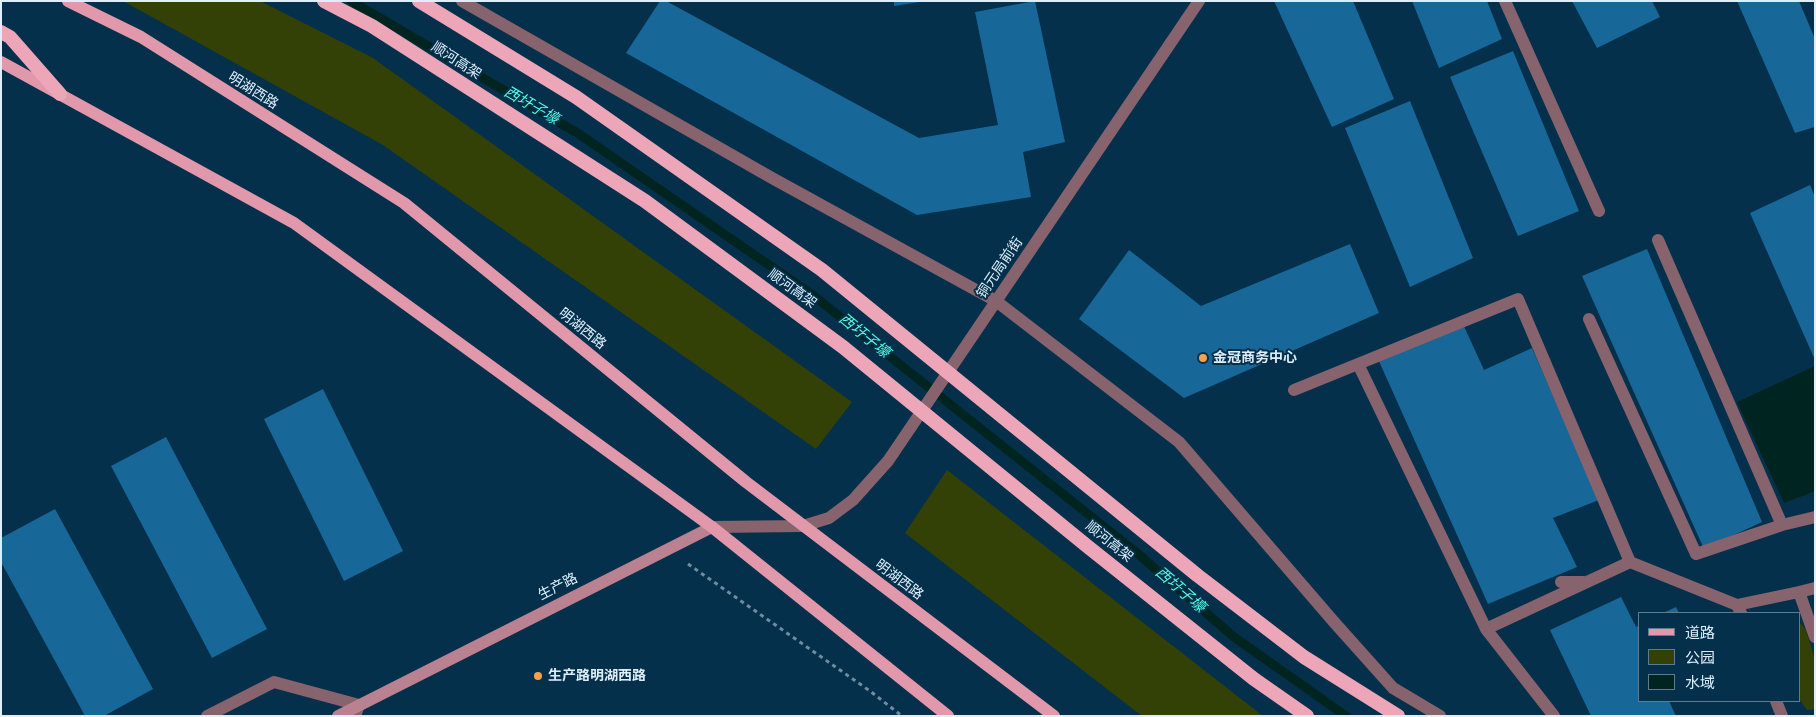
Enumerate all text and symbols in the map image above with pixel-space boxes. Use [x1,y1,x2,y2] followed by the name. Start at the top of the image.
[428,39,484,83] street label: 顺河高架
[225,69,281,113] street label: 明湖西路
[501,83,561,129] water label: 西圩子壕
[973,234,1027,302] street label: 铜元局前街
[764,266,820,312] street label: 顺河高架
[555,305,609,353] street label: 明湖西路
[835,310,893,362] water label: 西圩子壕
[1213,350,1297,366] place label: 金冠商务中心
[1197,352,1209,364] marker: 金冠商务中心
[1082,518,1136,566] street label: 顺河高架
[872,556,926,604] street label: 明湖西路
[1151,564,1209,616] water label: 西圩子壕
[535,570,581,604] street label: 生产路
[1638,612,1801,702] legend
[1685,624,1715,641] text: 道路
[1685,649,1715,666] text: 公园
[548,668,646,684] place label: 生产路明湖西路
[532,670,544,682] marker: 生产路明湖西路
[1685,674,1715,691] text: 水域

